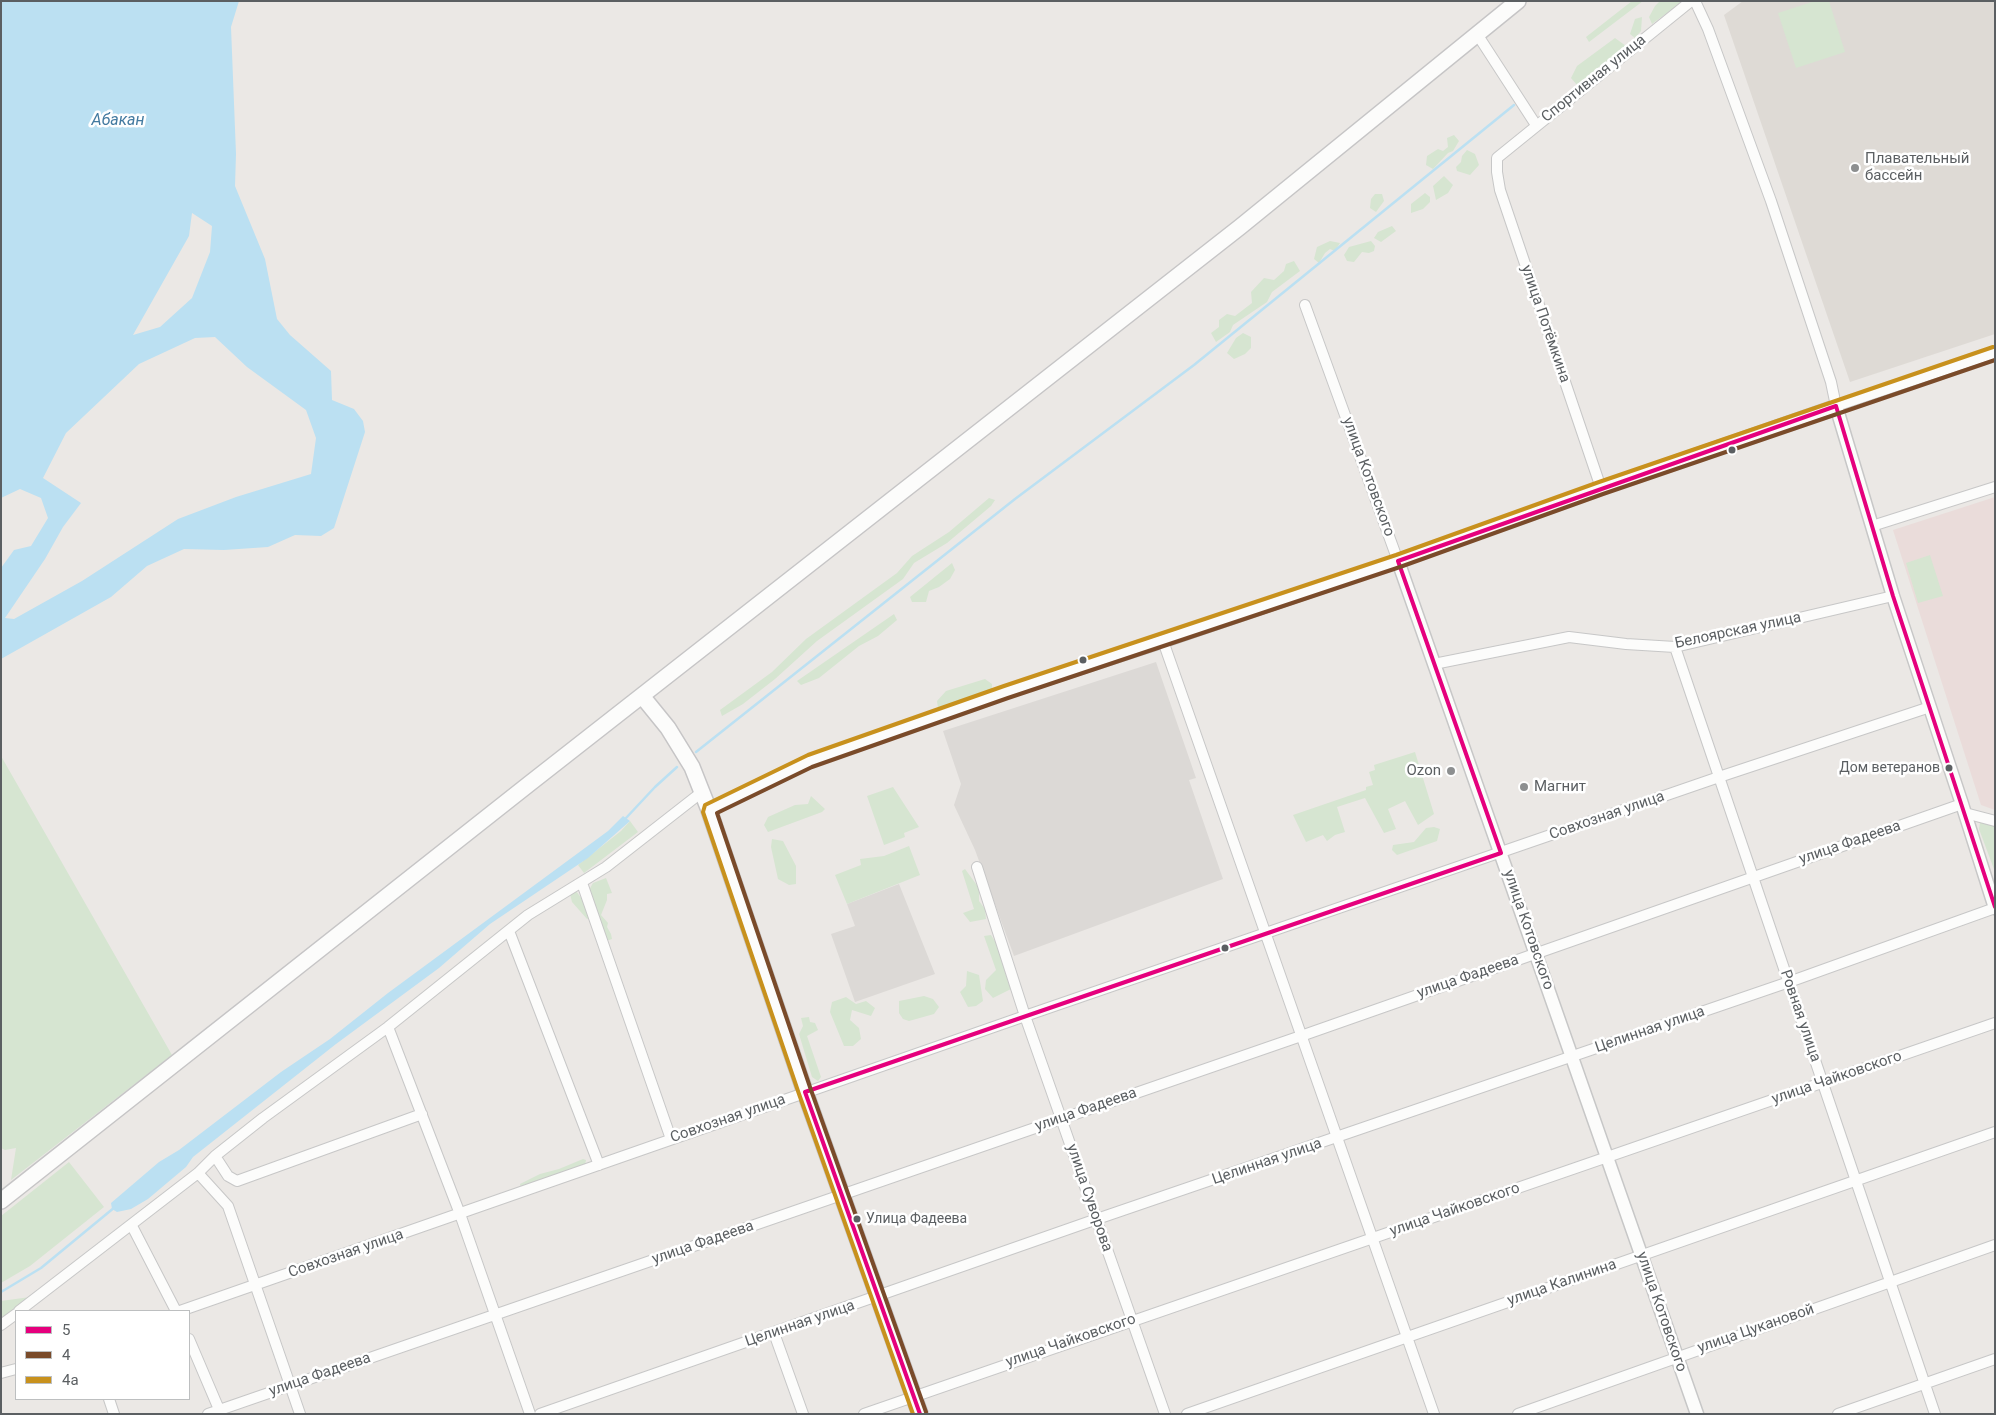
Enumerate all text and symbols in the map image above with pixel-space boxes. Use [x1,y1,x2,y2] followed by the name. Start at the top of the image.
[1538,31,1650,127] street label: Спортивная улица
[92,111,144,131] water label: Абакан
[1865,150,1970,185] place label: Плавательный бассейн
[1849,162,1861,174] marker: Плавательный бассейн
[1516,263,1574,385] street label: улица Потёмкина
[1338,415,1398,539] street label: улица Котовского
[1727,445,1737,455] unlabelled marker
[1673,609,1803,653] street label: Белоярская улица
[1078,655,1088,665] unlabelled marker
[1839,760,1940,776] place label: Дом ветеранов
[1407,762,1441,780] place label: Ozon
[1944,763,1954,773] marker: Дом ветеранов
[1445,765,1457,777] marker: Ozon
[1534,778,1586,796] place label: Магнит
[1518,781,1530,793] marker: Магнит
[1547,788,1667,844] street label: Совхозная улица
[1797,817,1903,869] street label: улица Фадеева
[1499,868,1557,992] street label: улица Котовского
[1220,943,1230,953] unlabelled marker
[1415,951,1521,1003] street label: улица Фадеева
[1776,967,1824,1065] street label: Ровная улица
[1593,1003,1707,1057] street label: Целинная улица
[1770,1047,1904,1109] street label: улица Чайковского
[1033,1084,1139,1136] street label: улица Фадеева
[668,1091,788,1147] street label: Совхозная улица
[1210,1135,1324,1189] street label: Целинная улица
[1062,1142,1116,1254] street label: улица Суворова
[1388,1179,1522,1241] street label: улица Чайковского
[866,1211,967,1227] place label: Улица Фадеева
[852,1214,862,1224] marker: Улица Фадеева
[650,1217,756,1269] street label: улица Фадеева
[286,1226,406,1282] street label: Совхозная улица
[1632,1250,1690,1374] street label: улица Котовского
[1505,1256,1619,1310] street label: улица Калинина
[743,1297,857,1351] street label: Целинная улица
[1695,1301,1817,1357] street label: улица Цукановой
[15,1310,190,1400] legend
[1004,1310,1138,1372] street label: улица Чайковского
[62,1321,70,1339] text: 5
[62,1346,70,1364] text: 4
[267,1349,373,1401] street label: улица Фадеева
[62,1371,79,1389] text: 4а

